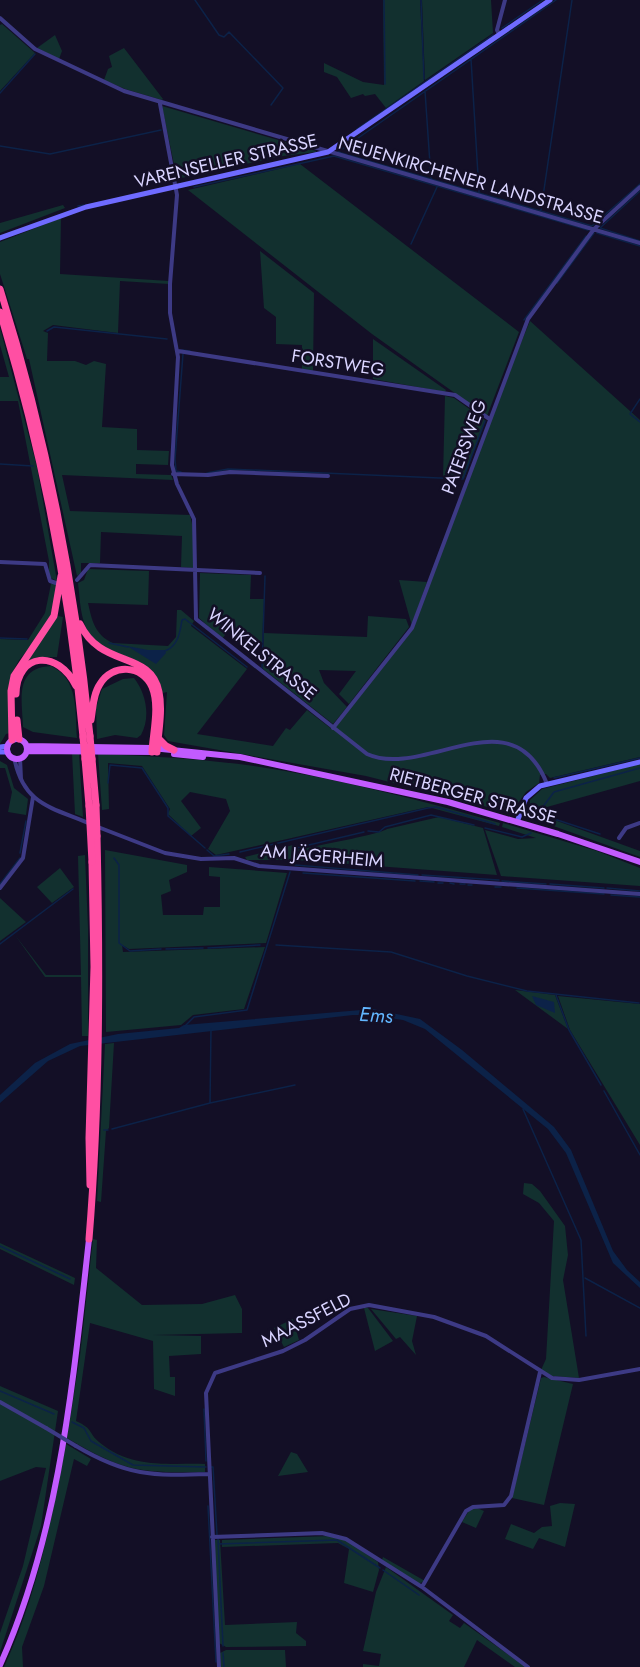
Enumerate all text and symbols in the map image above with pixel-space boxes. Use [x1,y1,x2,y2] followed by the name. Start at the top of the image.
[132,127,320,195] street label: VARENSELLER STRASSE
[335,130,607,230] street label: NEUENKIRCHENER LANDSTRASSE
[290,343,386,383] street label: FORSTWEG
[435,396,493,498] street label: PATERSWEG
[202,602,322,706] street label: WINKELSTRASSE
[387,761,559,831] street label: RIETBERGER STRASSE
[259,838,385,874] street label: AM JÄGERHEIM
[358,1000,394,1031] water label: Ems
[257,1286,355,1354] street label: MAASSFELD

